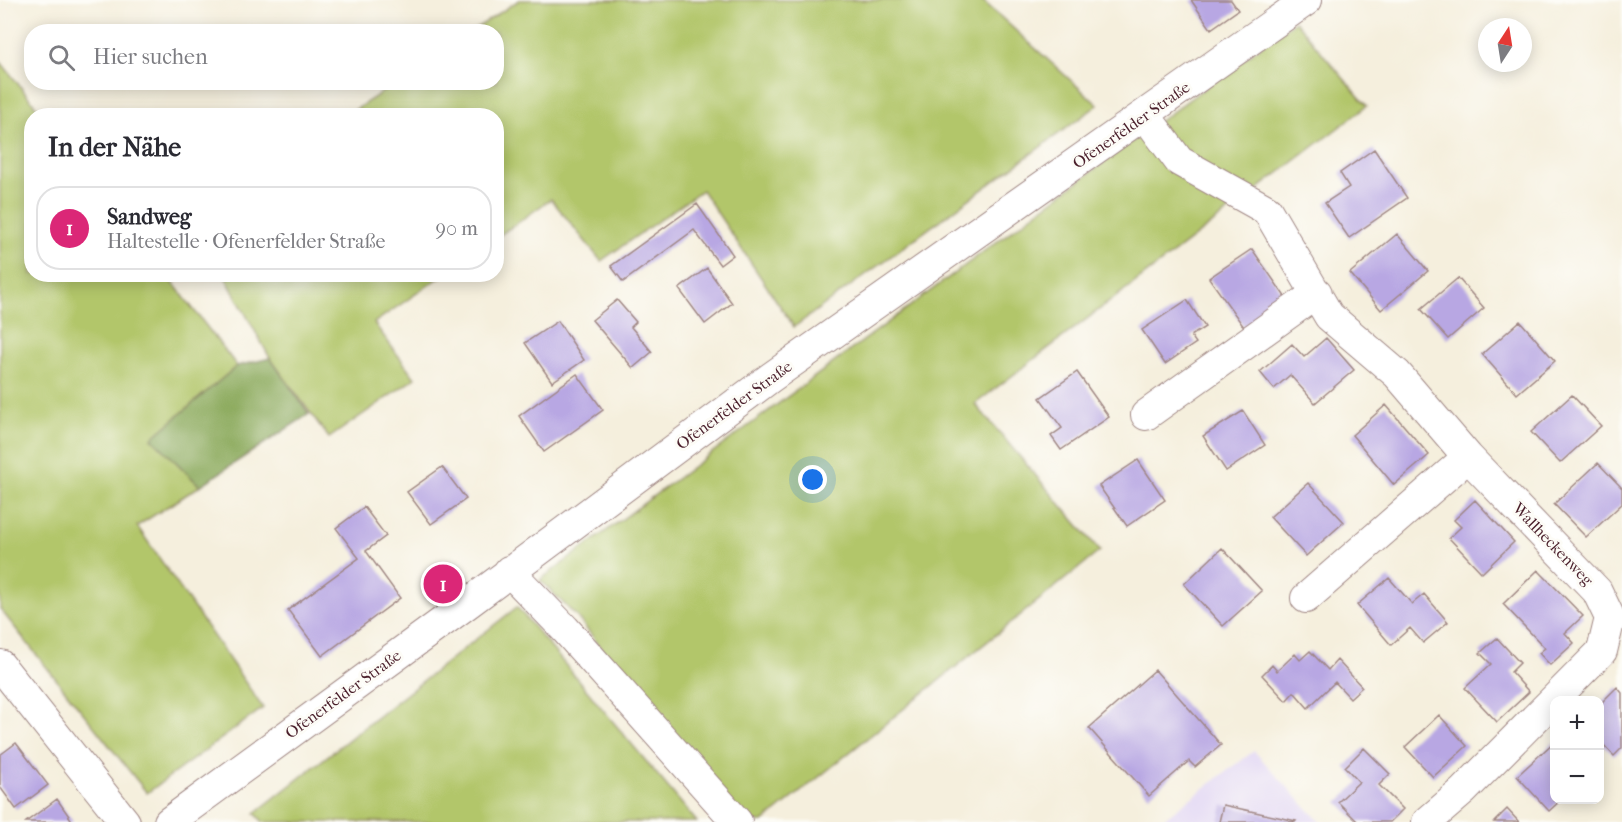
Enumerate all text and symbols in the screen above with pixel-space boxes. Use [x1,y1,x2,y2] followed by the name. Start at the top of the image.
[1478,18,1532,72] north arrow
[24,24,504,90] search box
[45,41,78,74] icon: search
[93,44,208,70] text: Hier suchen
[1069,77,1193,172] street label: Ofenerfelder Straße
[48,132,181,163] text: In der Nähe
[107,204,192,230] text: Sandweg
[66,217,73,240] text: 1
[436,217,478,240] text: 90 m
[107,230,385,253] text: Haltestelle · Ofenerfelder Straße
[672,357,796,453] street label: Ofenerfelder Straße
[798,465,827,494] your location
[1508,498,1598,590] street label: Wallheckenweg
[424,562,462,606] pin: 1
[281,646,405,742] street label: Ofenerfelder Straße
[1550,696,1604,804] map controls
[1550,696,1604,750] button: +
[1550,750,1604,804] button: −

